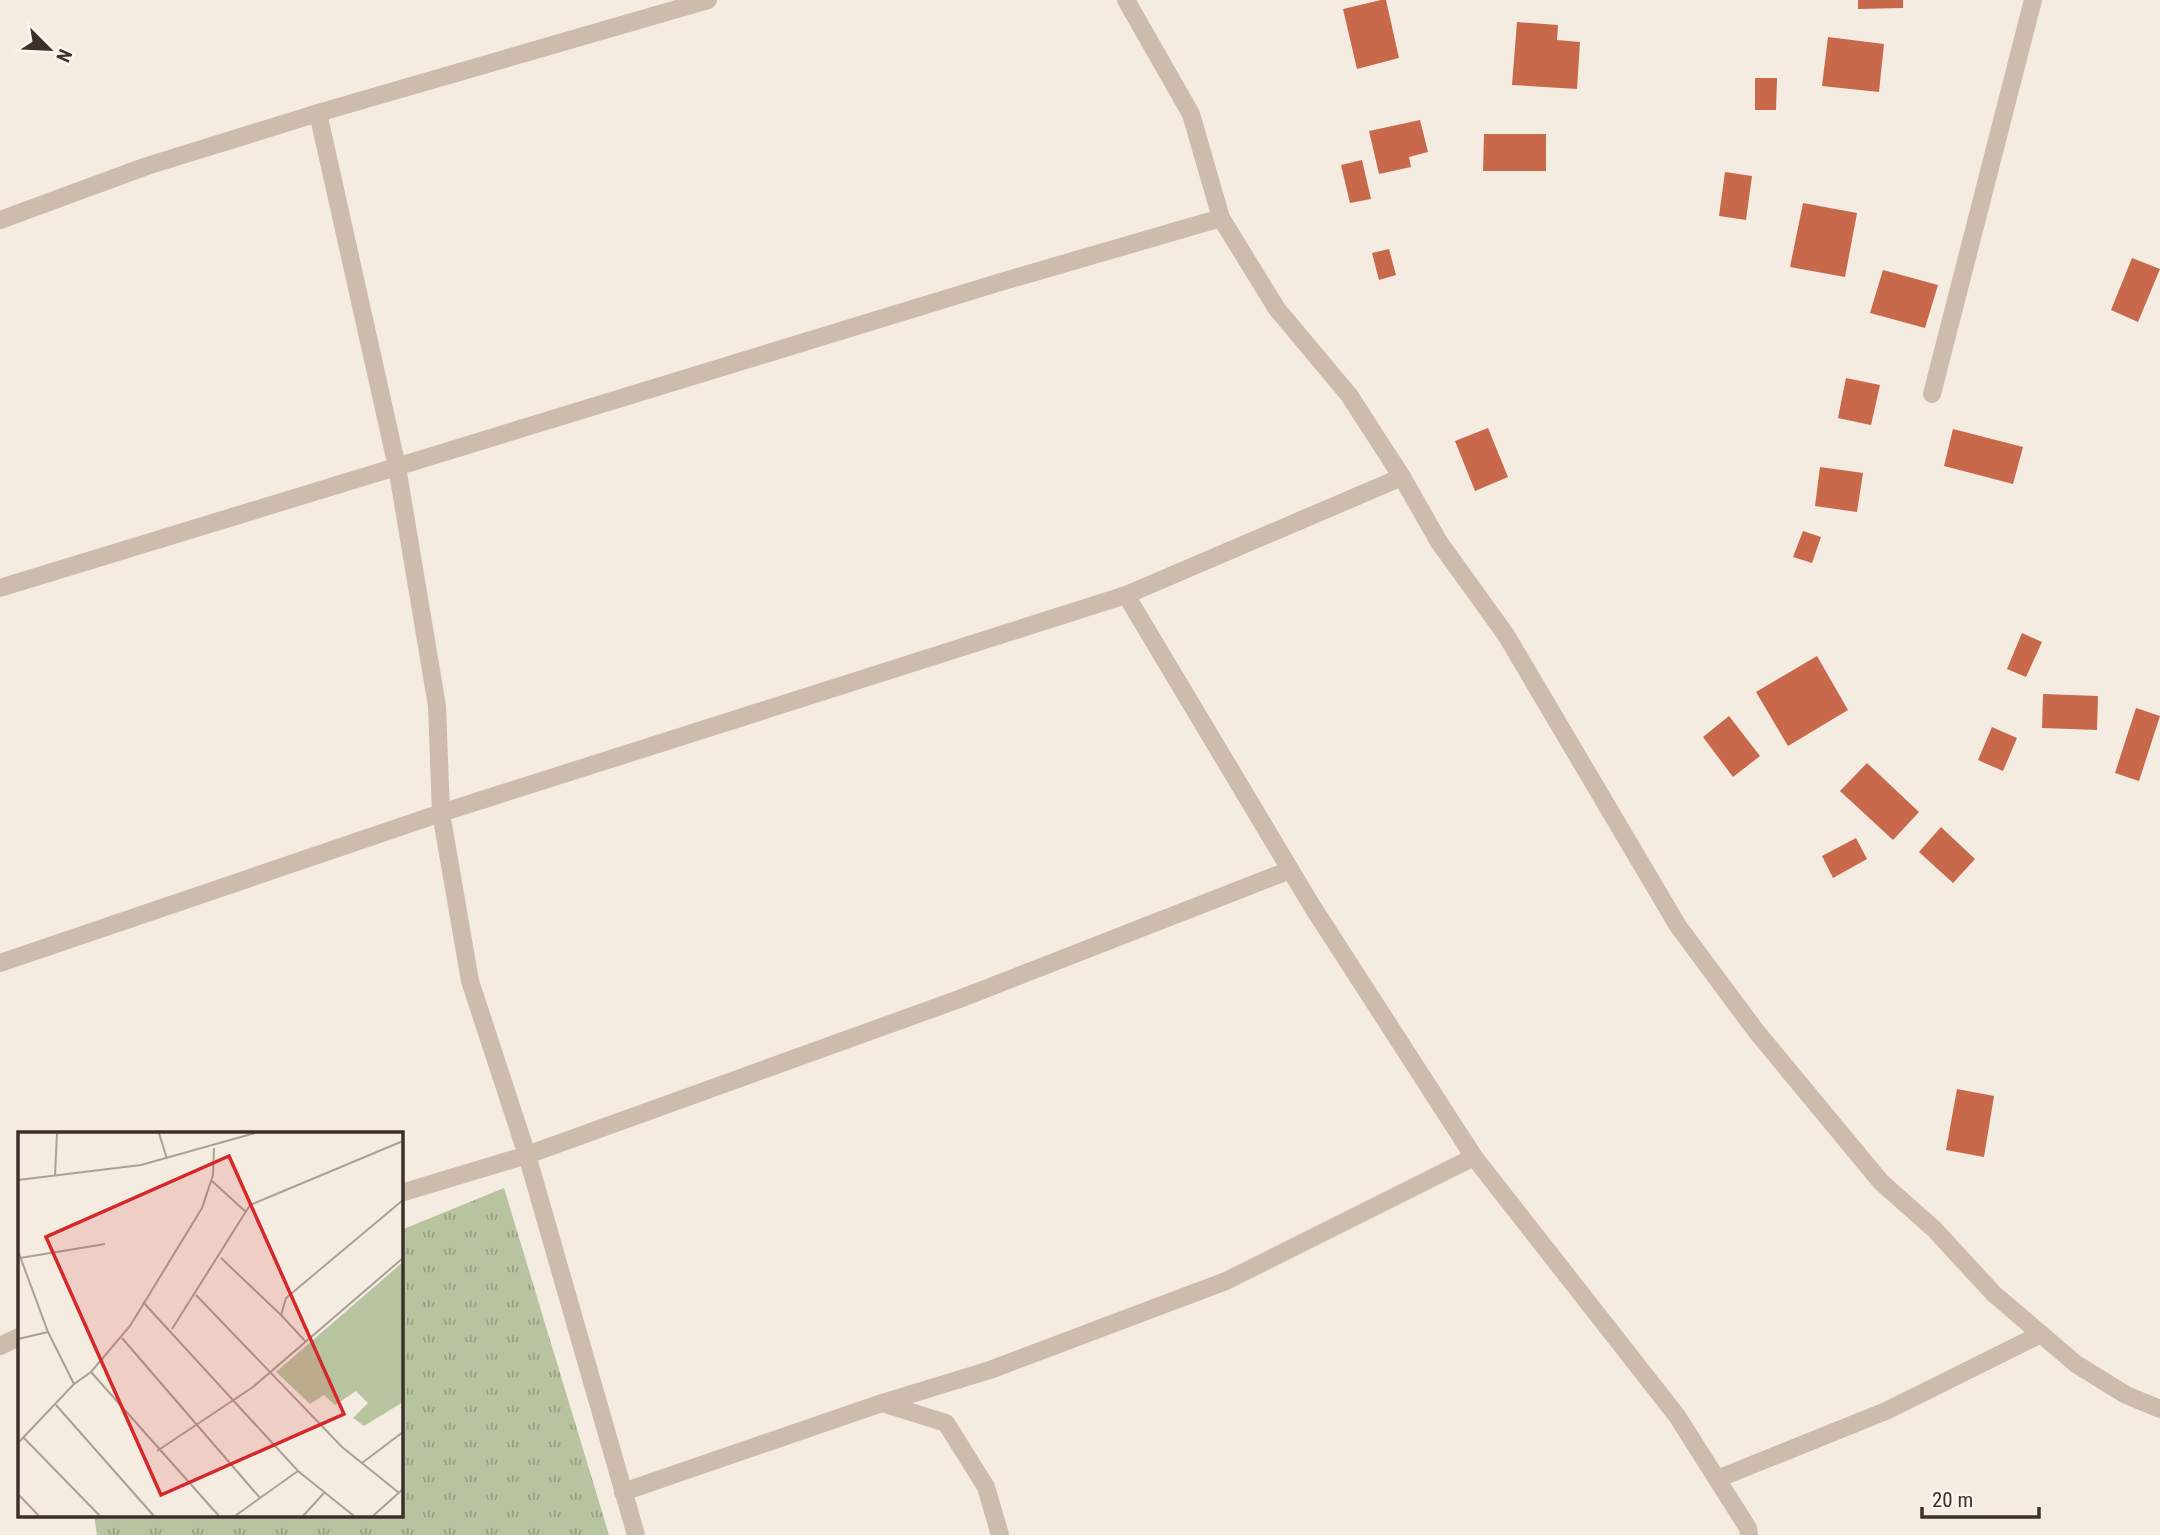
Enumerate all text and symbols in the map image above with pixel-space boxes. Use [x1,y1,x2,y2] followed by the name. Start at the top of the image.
[14,14,84,84] north arrow
[51,46,77,66] text: N
[18,1132,402,1518] inset map
[1922,1476,2039,1520] scale bar
[1932,1488,1973,1512] text: 20 m

